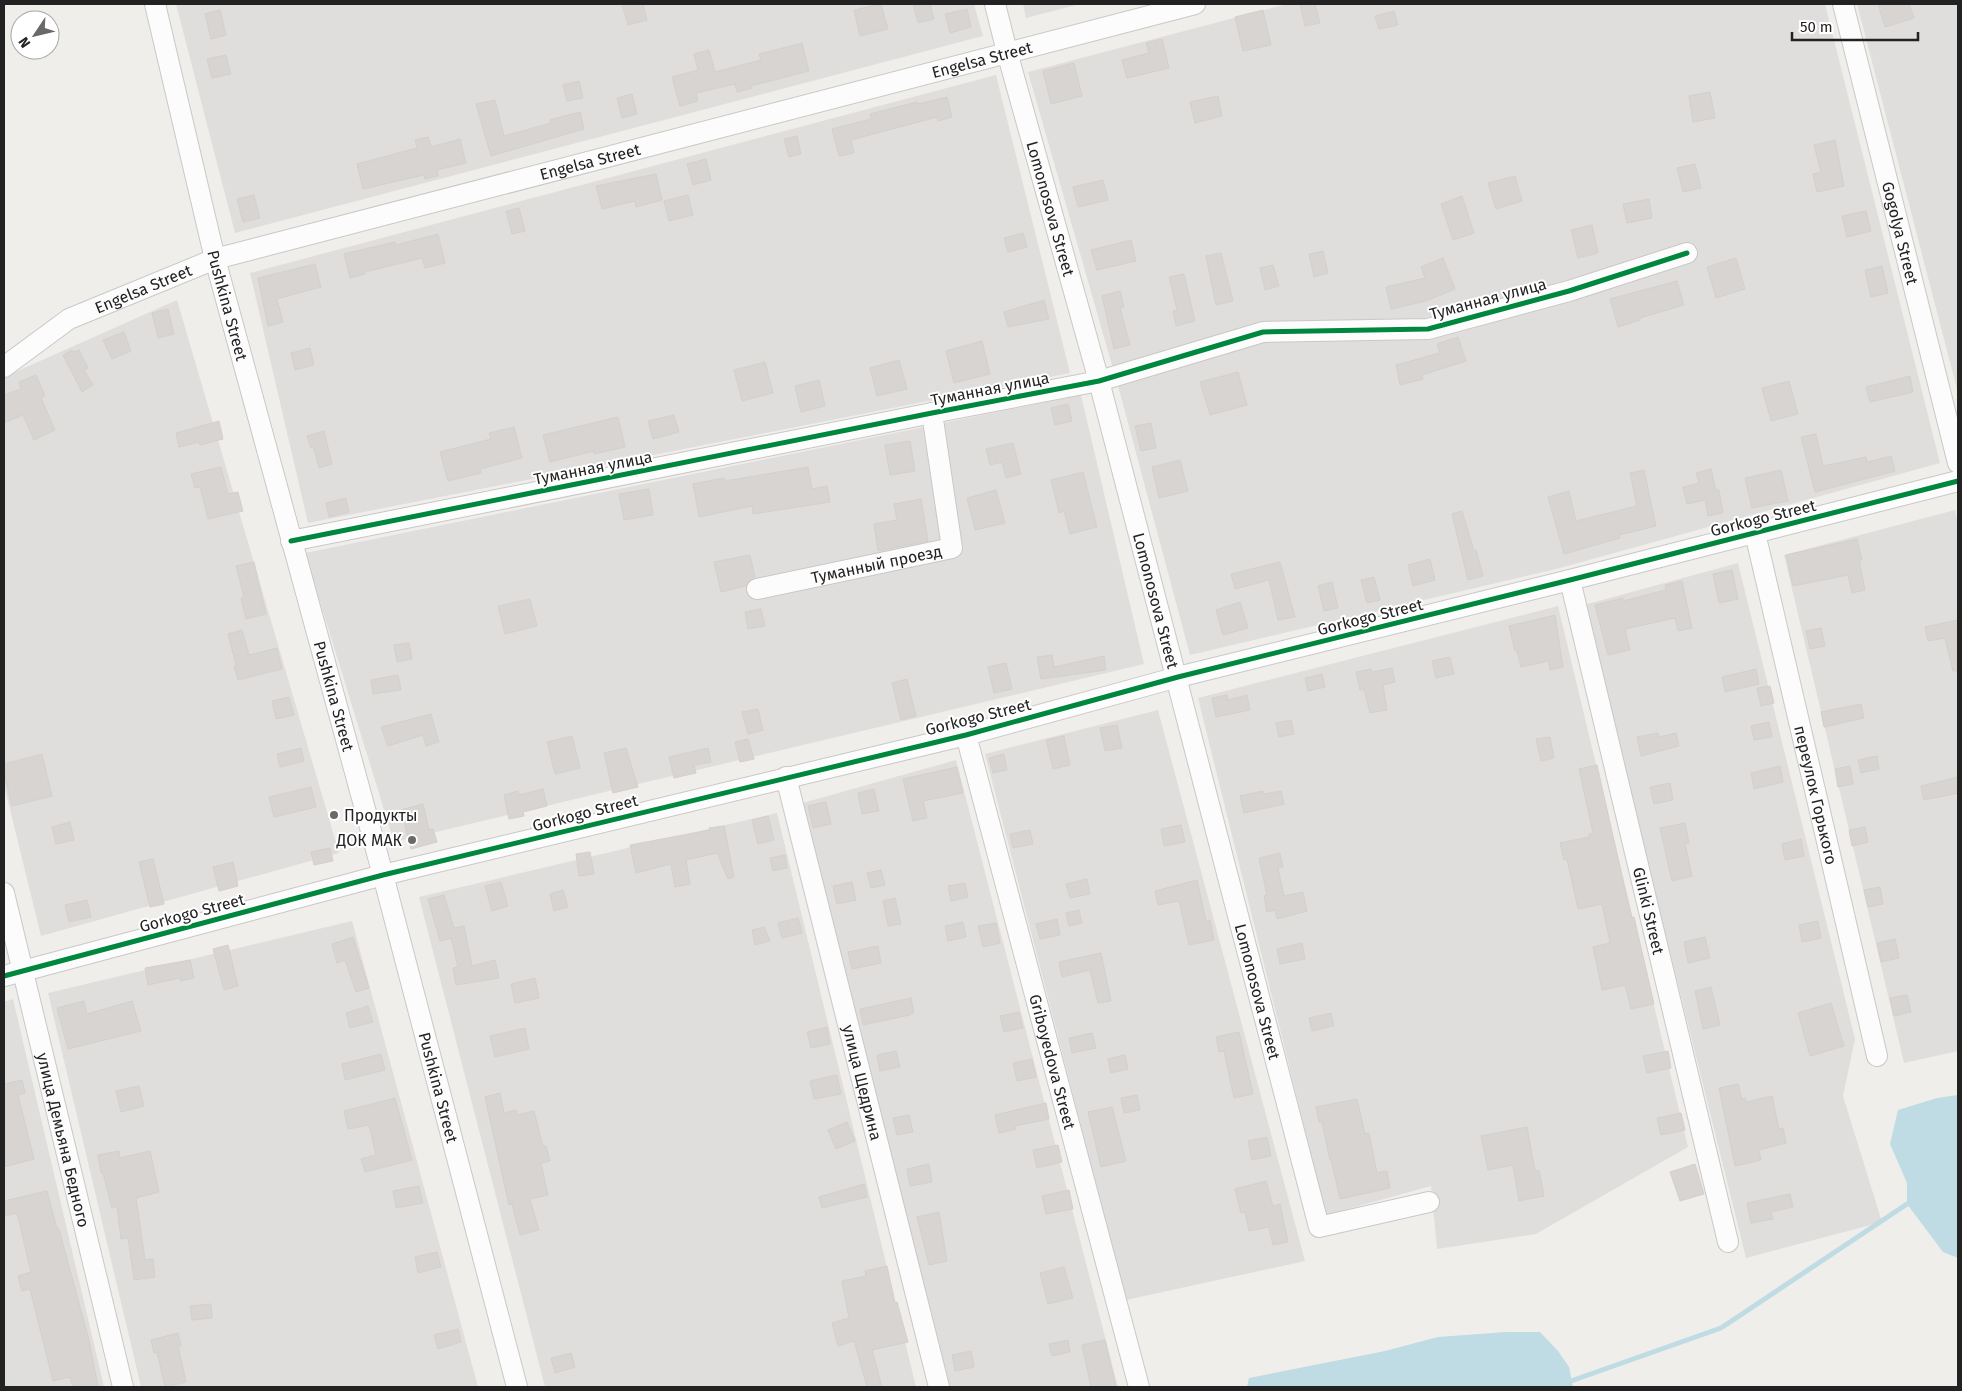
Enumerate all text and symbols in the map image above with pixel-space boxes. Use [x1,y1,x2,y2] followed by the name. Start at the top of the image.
[10,10,60,60] north arrow
[1792,10,1918,42] scale bar
[1800,18,1833,36] text: 50 m
[15,33,34,51] text: N
[930,37,1034,82] street label: Engelsa Street
[538,139,642,184] street label: Engelsa Street
[1023,139,1079,279] street label: Lomonosova Street
[1878,179,1922,287] street label: Gogolya Street
[204,248,252,363] street label: Pushkina Street
[92,260,195,317] street label: Engelsa Street
[1427,274,1549,324] street label: Туманная улица
[929,368,1051,410] street label: Туманная улица
[532,447,654,489] street label: Туманная улица
[1708,496,1818,540] street label: Gorkogo Street
[1129,531,1183,671] street label: Lomonosova Street
[809,541,943,587] street label: Туманный проезд
[1315,595,1425,639] street label: Gorkogo Street
[310,639,358,754] street label: Pushkina Street
[923,695,1033,739] street label: Gorkogo Street
[1791,724,1842,866] street label: переулок Горького
[530,791,640,835] street label: Gorkogo Street
[344,806,418,825] place label: Продукты
[328,809,340,821] marker: Продукты
[335,831,403,850] place label: ДОК МАК
[406,834,418,846] marker: ДОК МАК
[1629,865,1669,956] street label: Glinki Street
[137,890,247,936] street label: Gorkogo Street
[1231,922,1285,1062] street label: Lomonosova Street
[1026,992,1080,1132] street label: Griboyedova Street
[839,1023,886,1142] street label: улица Щедрина
[415,1030,462,1145] street label: Pushkina Street
[33,1051,94,1229] street label: улица Демьяна Бедного

